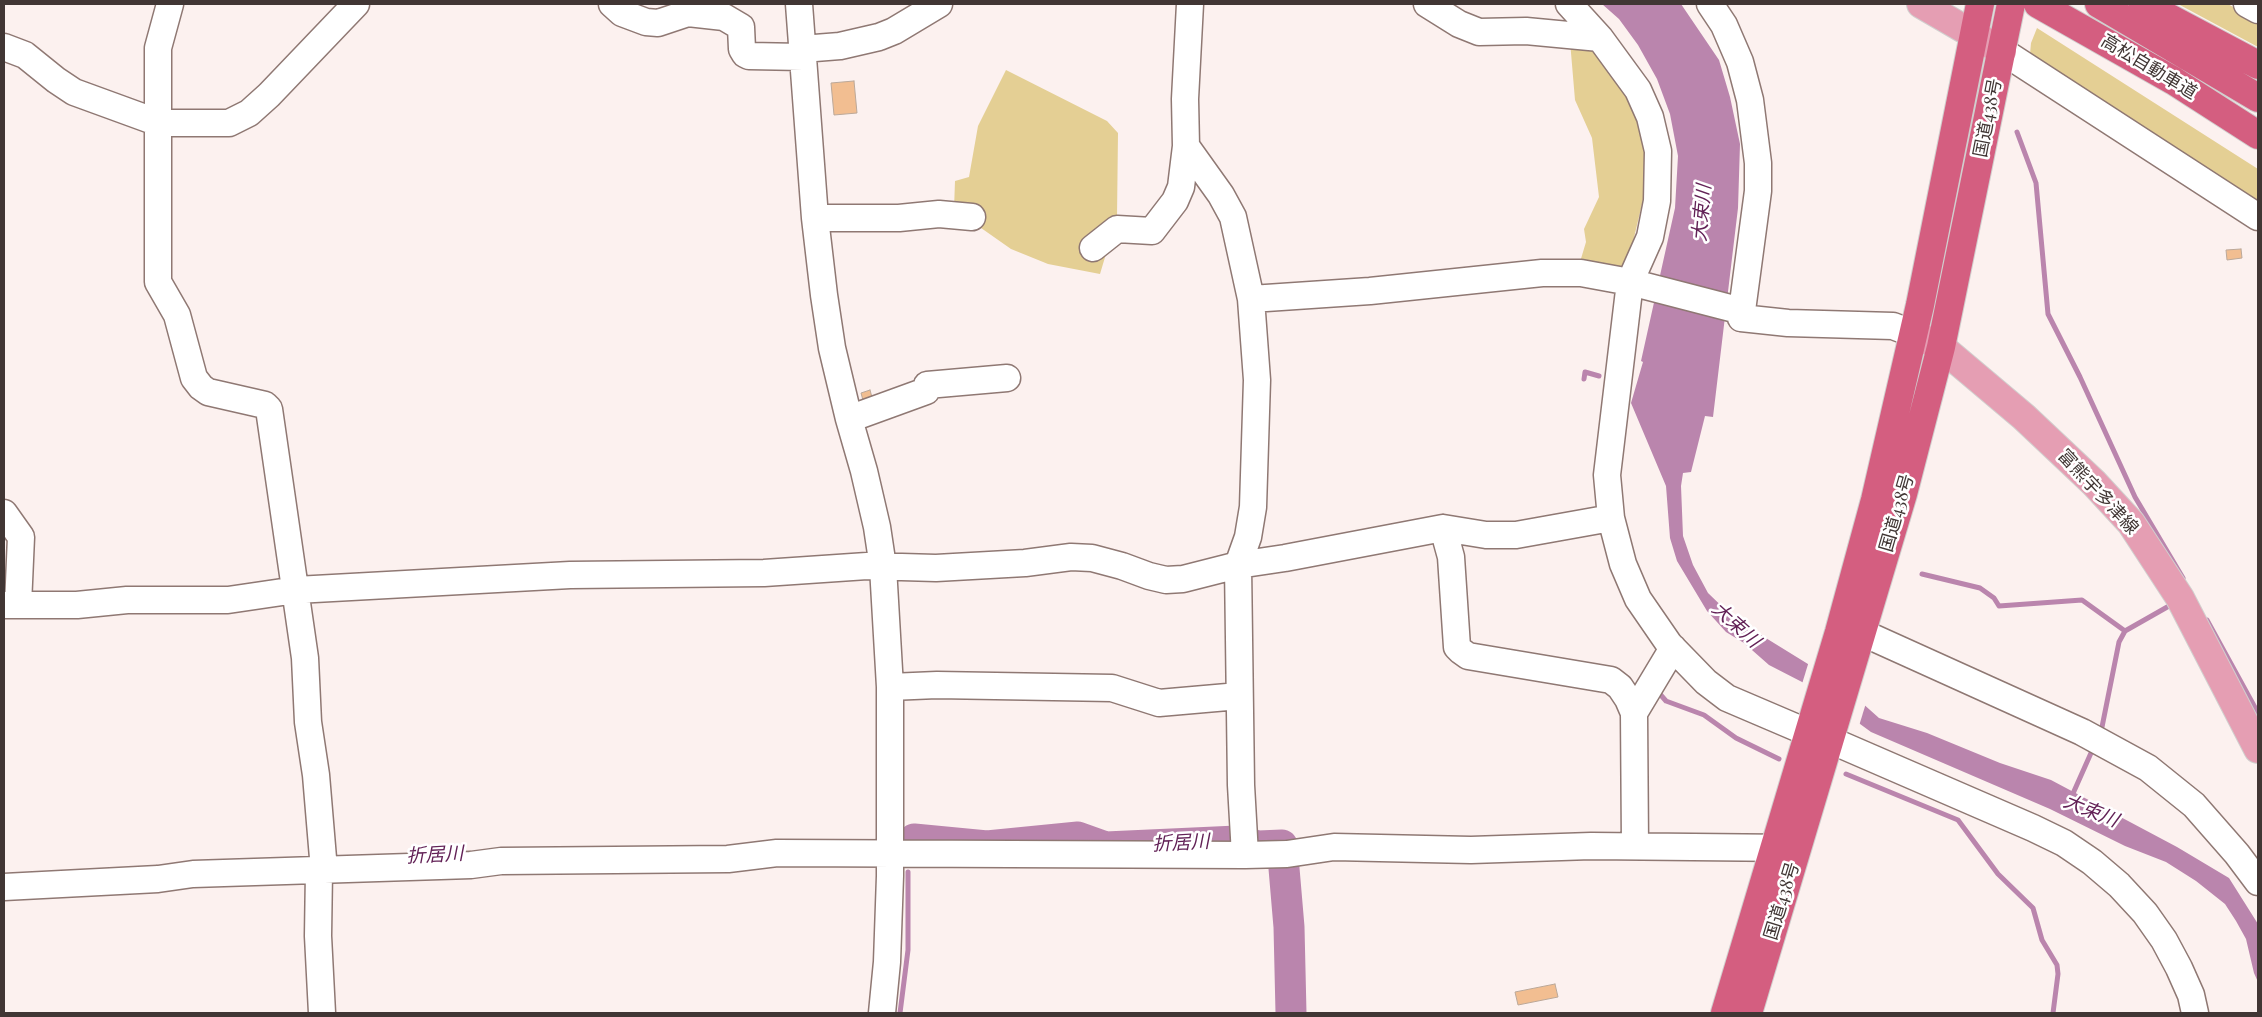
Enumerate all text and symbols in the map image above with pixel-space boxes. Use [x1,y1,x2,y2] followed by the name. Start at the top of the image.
[2097,30,2201,104] street label: 高松自動車道
[1970,77,2006,159] street label: 国道438号
[1688,184,1716,242] water label: 大束川
[2053,445,2143,539] street label: 富熊宇多津線
[1876,472,1918,554] street label: 国道438号
[1707,597,1765,653] water label: 大束川
[2060,790,2122,832] water label: 大束川
[1152,830,1210,856] water label: 折居川
[406,842,464,868] water label: 折居川
[1760,860,1804,942] street label: 国道438号

